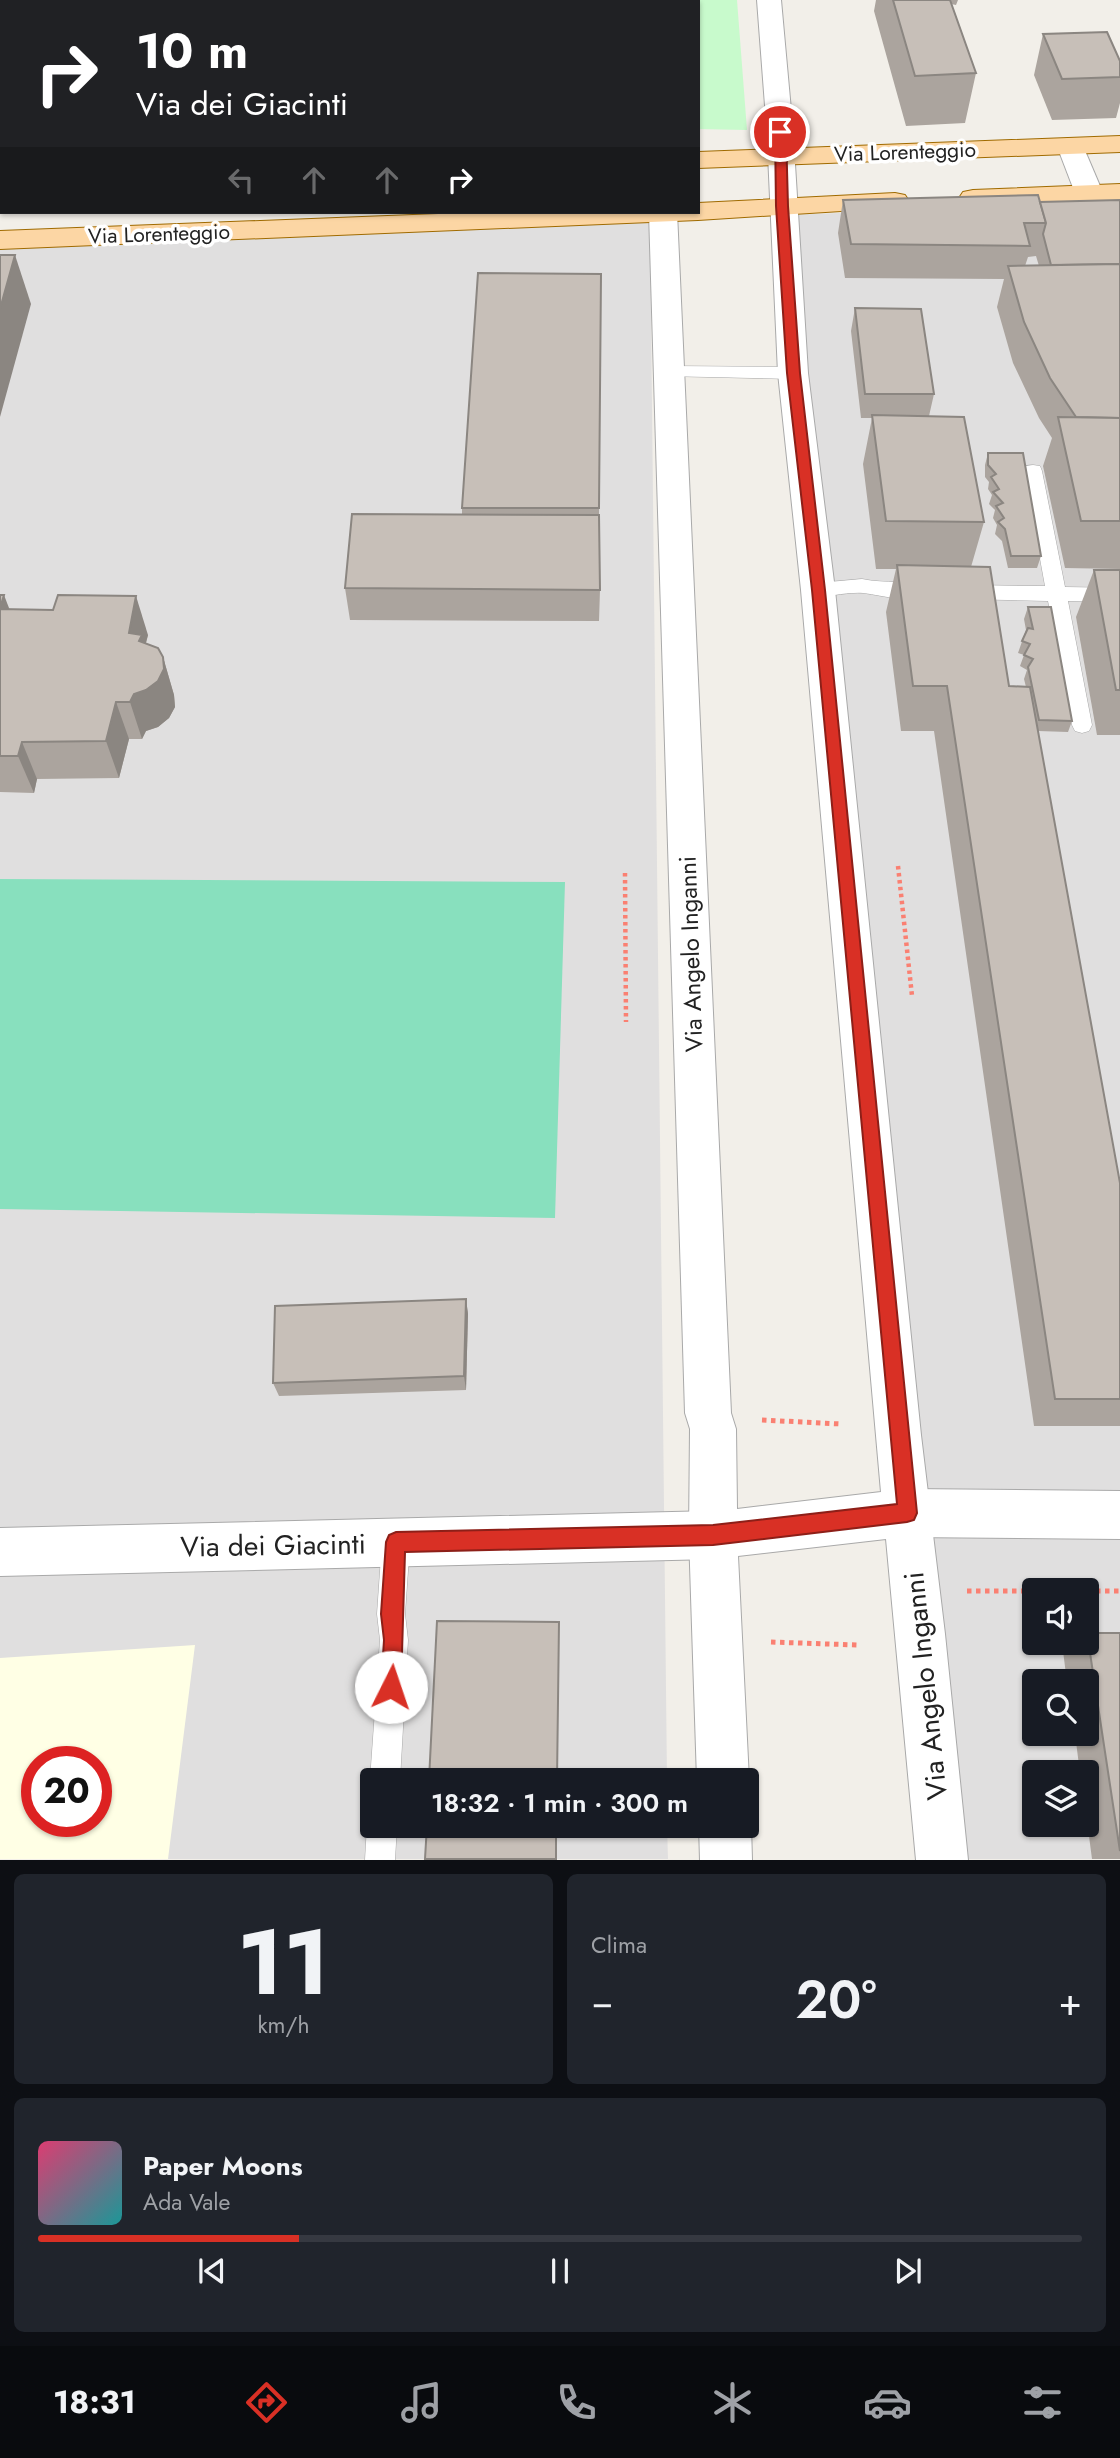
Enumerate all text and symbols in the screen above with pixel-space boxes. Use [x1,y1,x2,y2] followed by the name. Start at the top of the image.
[136,16,248,86] text: 10 m
[21,28,112,119] icon: right
[136,81,348,127] text: Via dei Giacinti
[750,102,810,162] pin
[761,113,799,151] icon: arrive
[833,135,977,169] street label: Via Lorenteggio
[222,161,260,199] icon: left
[295,161,333,199] icon: ahead
[368,161,406,199] icon: ahead
[441,161,479,199] icon: right
[87,217,231,251] street label: Via Lorenteggio
[670,855,711,1053] street label: Via Angelo Inganni
[180,1523,366,1568] street label: Via dei Giacinti
[893,1570,958,1802] street label: Via Angelo Inganni
[1022,1578,1099,1837] map controls
[1022,1578,1099,1655] button: sound
[354,1650,428,1724] position arrow
[1022,1669,1099,1746] button: search
[21,1746,112,1837] speed limit sign: 20
[1022,1760,1099,1837] button: layers
[431,1784,688,1822] text: 18:32 · 1 min · 300 m
[237,1897,330,2028] text: 11
[591,1928,647,1962] text: Clima
[795,1962,877,2038] text: 20°
[591,1974,613,2029] text: −
[1059,1974,1082,2029] text: +
[258,2008,309,2042] text: km/h
[143,2147,303,2185] text: Paper Moons
[143,2185,230,2219] text: Ada Vale
[193,2252,231,2290] icon: previous
[541,2252,579,2290] icon: pause
[889,2252,927,2290] icon: next
[242,2378,291,2427] icon: directions
[397,2378,446,2427] icon: music
[552,2378,601,2427] icon: phone
[708,2378,757,2427] icon: climate
[863,2378,912,2427] icon: car
[1018,2378,1067,2427] icon: filters
[53,2379,136,2425] text: 18:31

